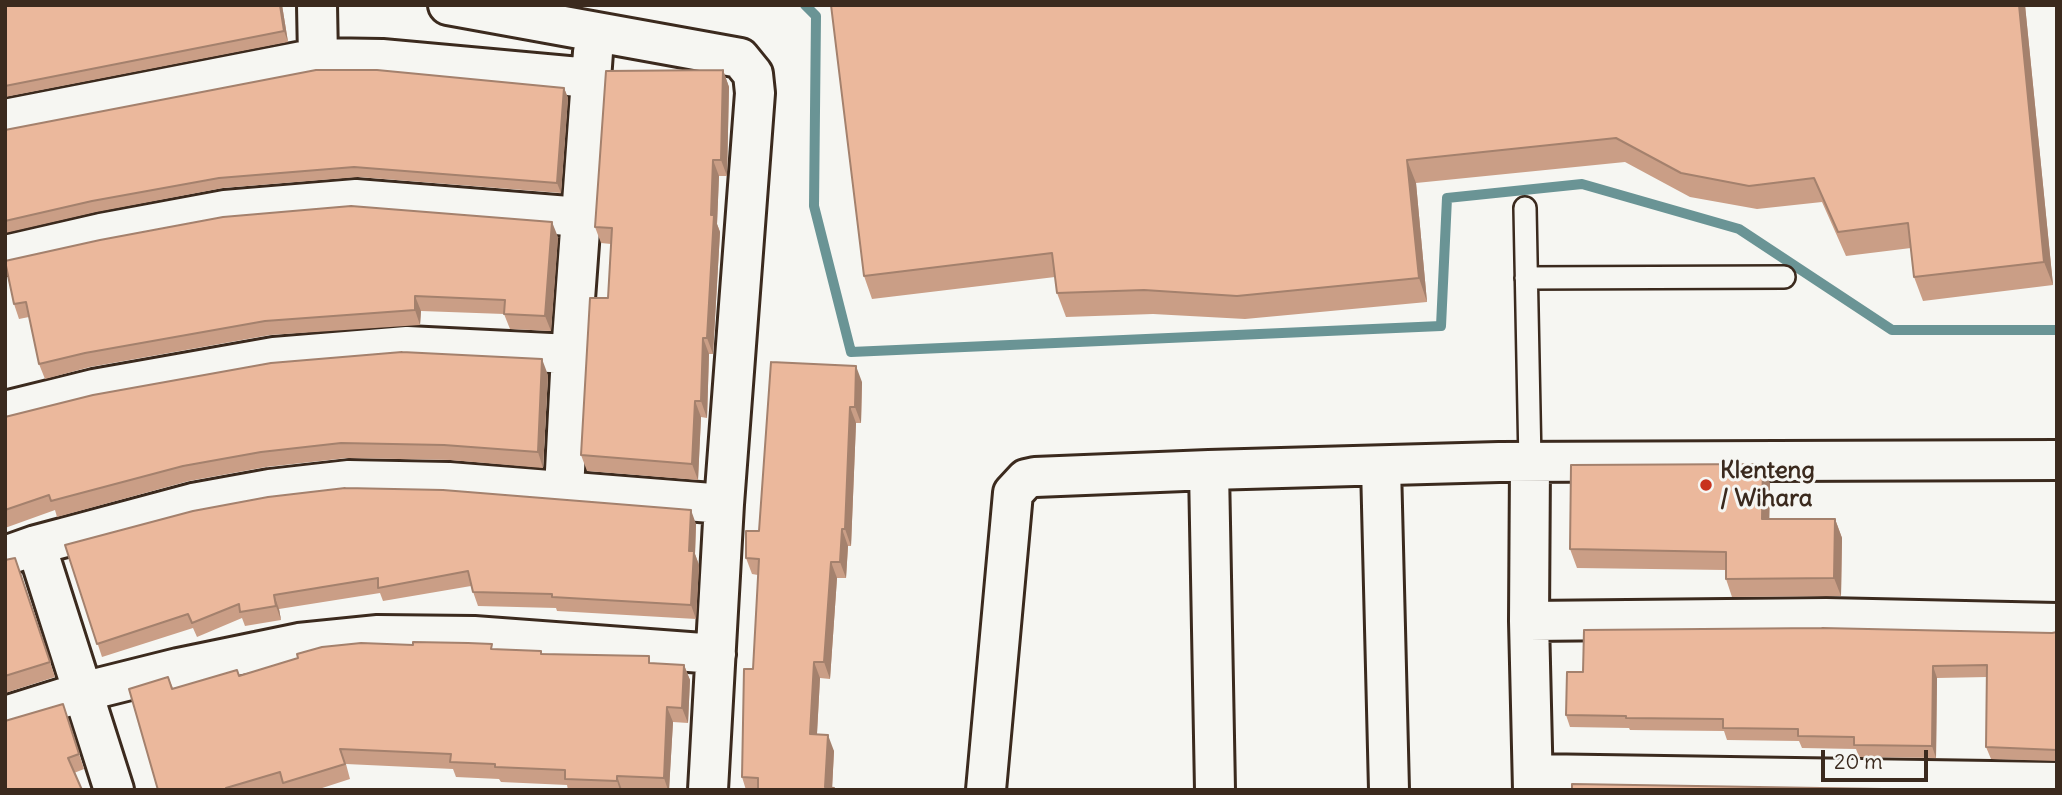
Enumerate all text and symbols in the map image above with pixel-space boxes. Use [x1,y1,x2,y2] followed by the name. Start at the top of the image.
[1720,457,1815,513] place label: Klenteng / Wihara
[1698,477,1714,493] marker: Klenteng / Wihara
[1824,736,1931,780] scale bar
[1834,748,1883,775] text: 20 m

